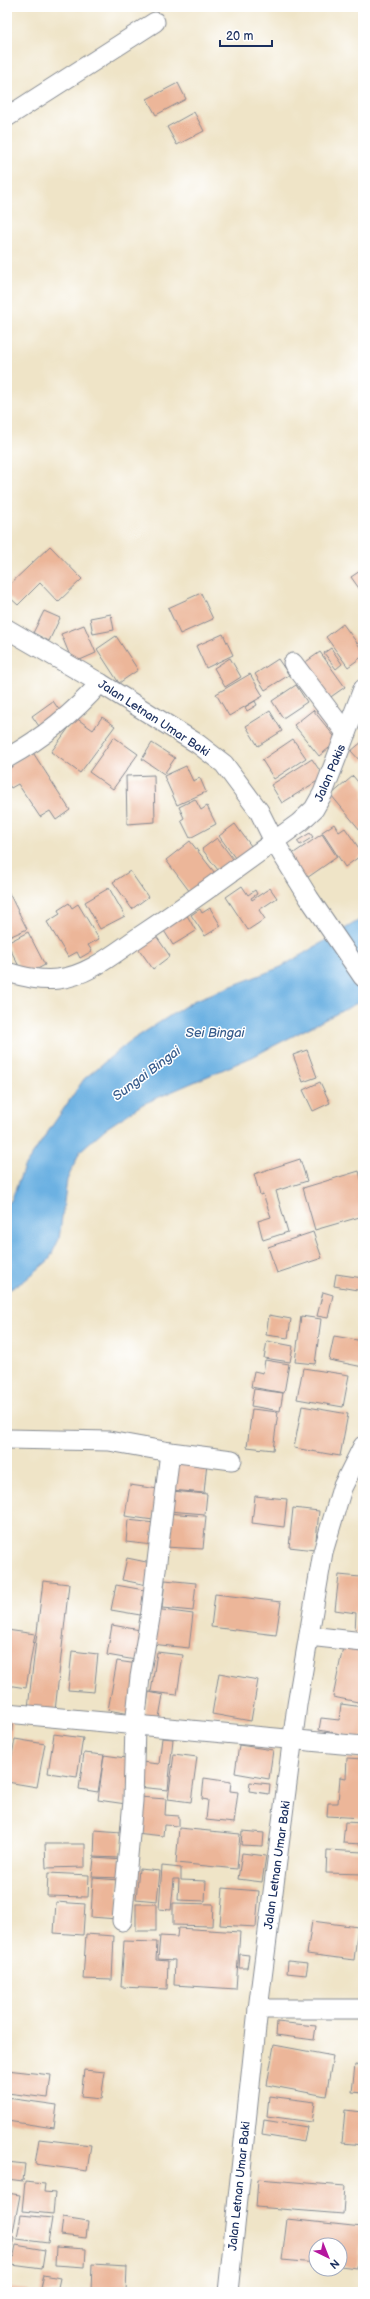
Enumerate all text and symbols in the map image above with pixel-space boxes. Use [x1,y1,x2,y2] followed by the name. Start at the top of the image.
[220,22,272,48] scale bar
[226,29,253,44] text: 20 m
[95,677,212,760] street label: Jalan Letnan Umar Baki
[312,742,349,804] street label: Jalan Pakis
[186,1025,246,1041] water label: Sei Bingai
[110,1042,184,1104] water label: Sungai Bingai
[261,1800,294,1930] street label: Jalan Letnan Umar Baki
[225,2120,254,2251] street label: Jalan Letnan Umar Baki
[308,2237,348,2277] north arrow
[327,2256,342,2272] text: N

